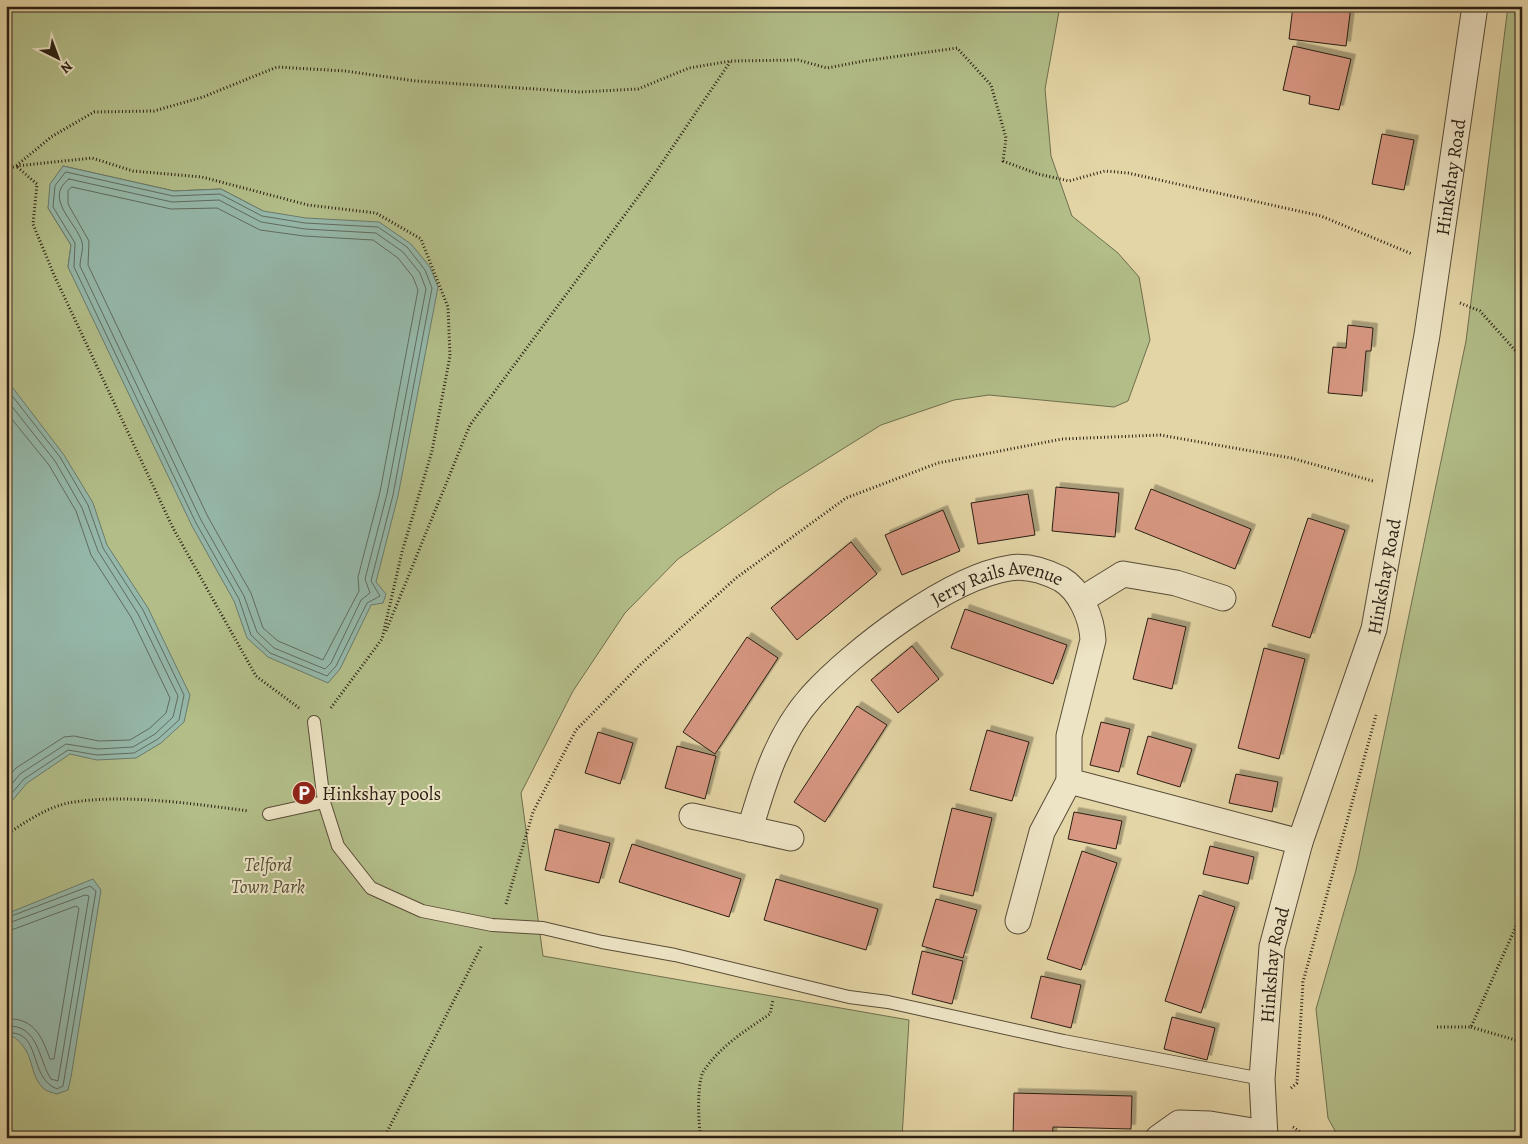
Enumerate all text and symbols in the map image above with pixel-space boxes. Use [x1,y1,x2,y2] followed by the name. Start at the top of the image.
[32,32,82,82] north arrow
[56,57,77,78] text: N
[1430,116,1472,237] street label: Hinkshay Road
[1361,516,1408,637] street label: Hinkshay Road
[926,555,1068,612] street label: Jerry Rails Avenue
[291,780,317,806] parking icon: Hinkshay pools
[322,781,441,807] place label: Hinkshay pools
[231,852,305,900] park label: Telford Town Park
[1254,903,1296,1024] street label: Hinkshay Road

